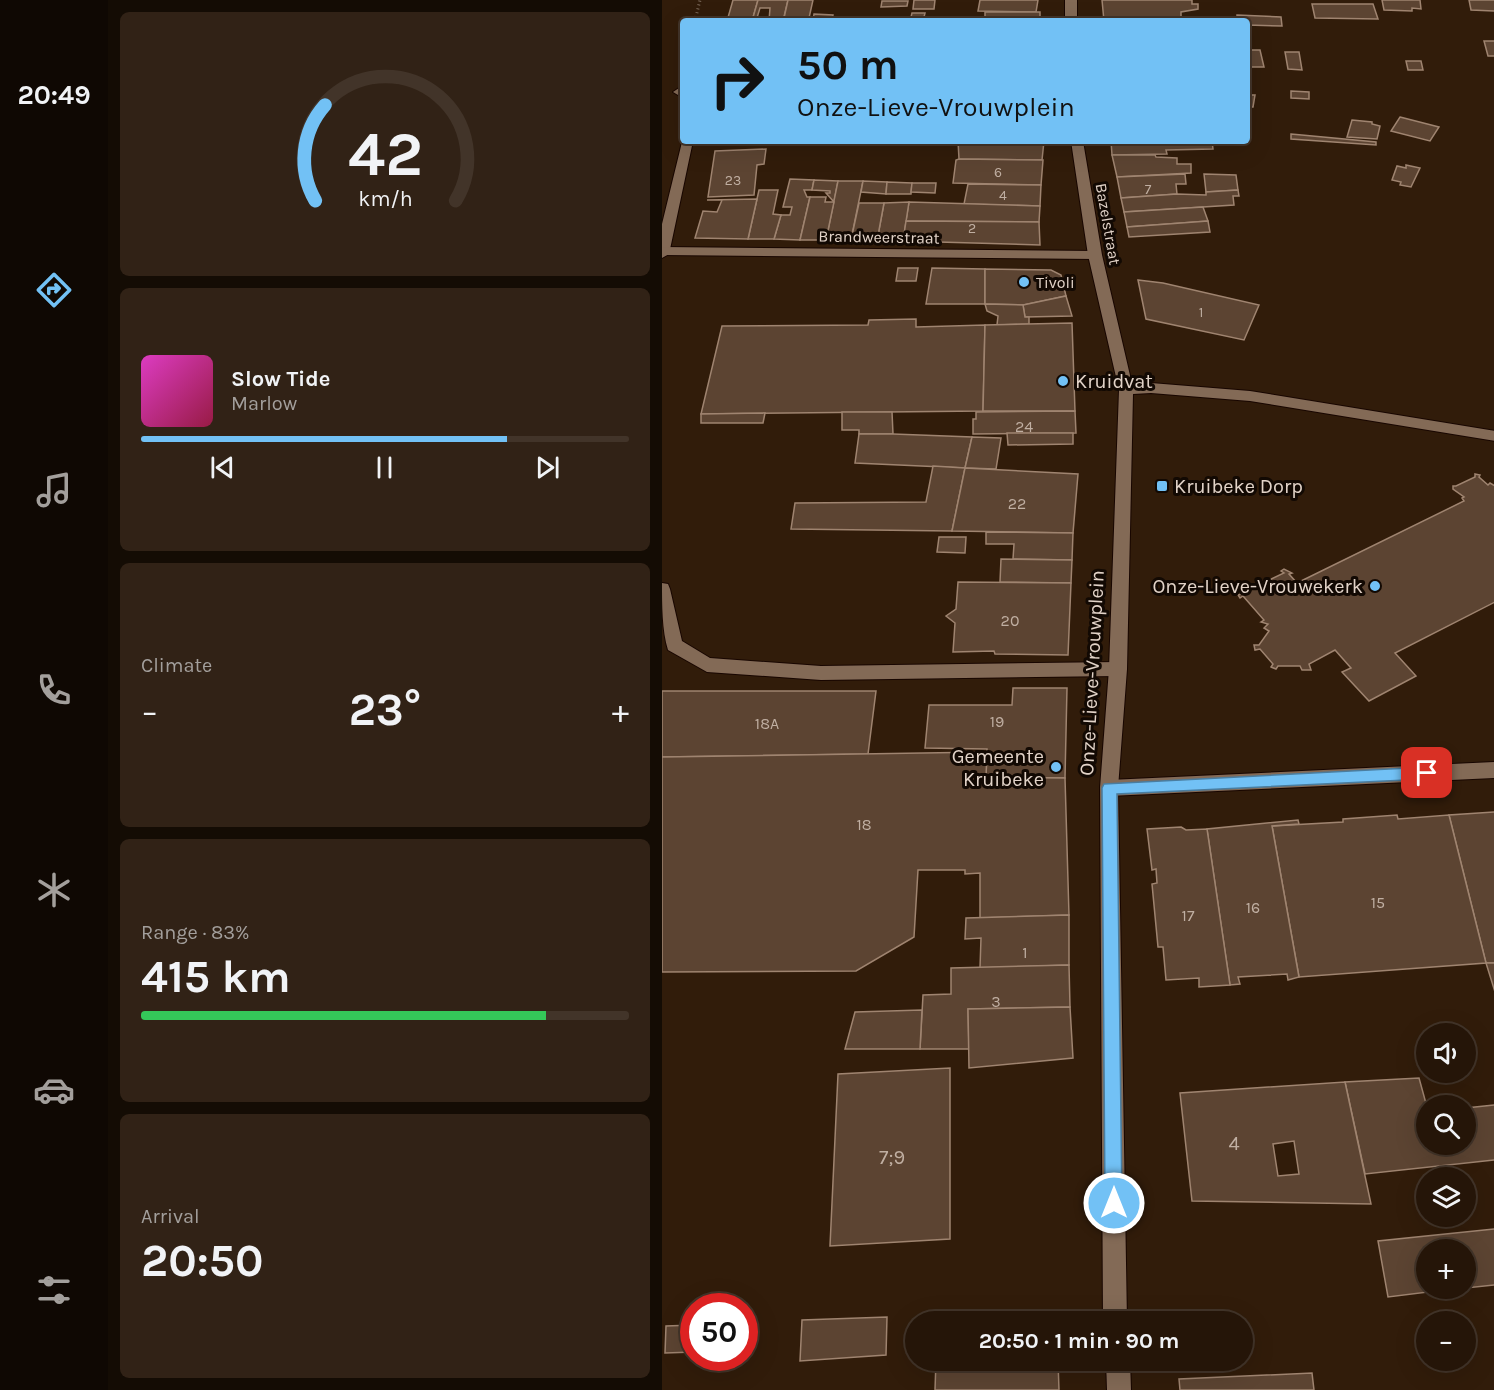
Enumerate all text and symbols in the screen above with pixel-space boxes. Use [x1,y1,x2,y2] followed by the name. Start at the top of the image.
[797,40,899,90] text: 50 m
[698,42,776,120] icon: right
[17,79,91,111] text: 20:49
[797,91,1075,123] text: Onze-Lieve-Vrouwplein
[348,118,422,191] text: 42
[994,164,1002,181] house number: 6
[725,172,741,189] house number: 23
[1145,181,1152,198] house number: 7
[1091,182,1125,266] street label: Bazelstraat
[358,186,412,211] text: km/h
[999,187,1007,204] house number: 4
[968,220,976,237] house number: 2
[818,226,940,248] street label: Brandweerstraat
[33,269,75,311] icon: directions
[1036,273,1075,292] place label: Tivoli
[1017,275,1031,289] marker: Tivoli
[1199,304,1203,321] house number: 1
[231,366,331,392] text: Slow Tide
[1075,370,1153,393] place label: Kruidvat
[1056,374,1070,388] marker: Kruidvat
[231,392,297,415] text: Marlow
[1015,417,1033,436] house number: 24
[206,451,239,484] icon: previous
[368,451,401,484] icon: pause
[531,451,564,484] icon: next
[33,469,75,511] icon: music
[1174,475,1303,498] place label: Kruibeke Dorp
[1155,479,1169,493] marker: Kruibeke Dorp
[1008,494,1026,513] house number: 22
[1075,570,1109,776] street label: Onze-Lieve-Vrouwplein
[1152,575,1363,598] place label: Onze-Lieve-Vrouwekerk
[1368,579,1382,593] marker: Onze-Lieve-Vrouwekerk
[1001,611,1019,630] house number: 20
[141,654,212,677] text: Climate
[33,669,75,711] icon: phone
[349,684,421,736] text: 23°
[141,692,158,730] text: −
[612,692,629,730] text: +
[990,712,1004,731] house number: 19
[755,714,779,733] house number: 18A
[952,745,1044,791] place label: Gemeente Kruibeke
[1401,747,1452,798] pin
[1410,756,1443,789] icon: arrive
[1049,760,1063,774] marker: Gemeente Kruibeke
[856,815,872,834] house number: 18
[33,869,75,911] icon: climate
[1371,893,1385,912] house number: 15
[1246,898,1260,917] house number: 16
[1182,906,1195,925] house number: 17
[141,921,250,944] text: Range · 83%
[1022,943,1028,962] house number: 1
[141,951,291,1003] text: 415 km
[991,992,1001,1011] house number: 3
[1416,1023,1476,1371] map controls
[1416,1023,1476,1083] button: sound
[33,1069,75,1111] icon: car
[1416,1095,1476,1155] button: search
[1228,1132,1240,1155] house number: 4
[879,1146,905,1169] house number: 7;9
[1416,1167,1476,1227] button: layers
[1082,1171,1146,1235] position arrow
[141,1205,200,1228] text: Arrival
[141,1235,263,1287] text: 20:50
[1416,1239,1476,1299] button: +
[33,1269,75,1311] icon: filters
[680,1293,758,1371] speed limit sign: 50
[1416,1311,1476,1371] button: −
[979,1328,1179,1354] text: 20:50 · 1 min · 90 m

